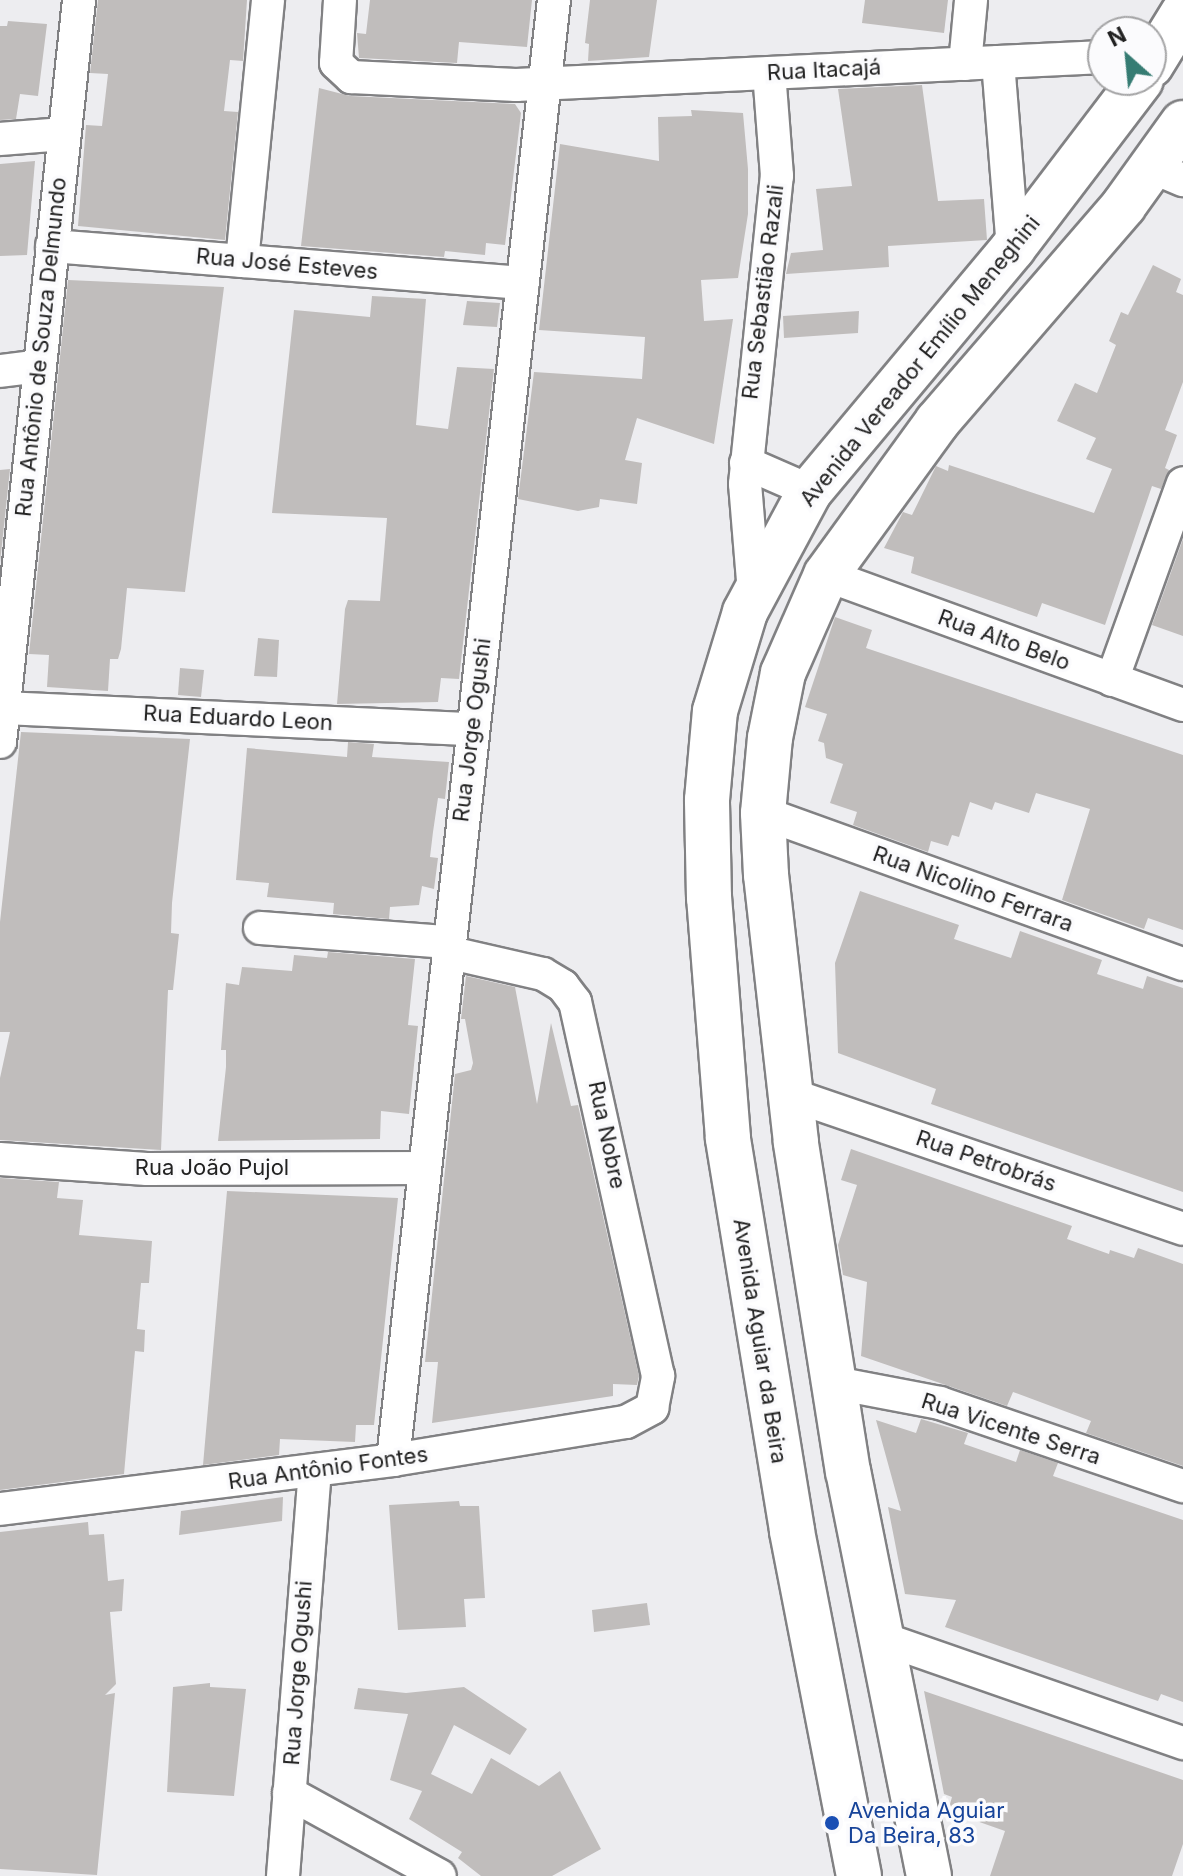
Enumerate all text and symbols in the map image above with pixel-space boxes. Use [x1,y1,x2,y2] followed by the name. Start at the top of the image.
[1087,16,1167,96] north arrow
[1104,21,1130,52] text: N
[766,54,882,86] street label: Rua Itacajá
[10,176,72,518] street label: Rua Antônio de Souza Delmundo
[737,183,789,401] street label: Rua Sebastião Razali
[794,210,1046,512] street label: Avenida Vereador Emílio Meneghini
[195,243,379,285] street label: Rua José Esteves
[934,604,1074,676] street label: Rua Alto Belo
[448,637,496,823] street label: Rua Jorge Ogushi
[142,700,334,736] street label: Rua Eduardo Leon
[869,840,1077,938] street label: Rua Nicolino Ferrara
[583,1079,631,1191] street label: Rua Nobre
[912,1125,1060,1197] street label: Rua Petrobrás
[135,1155,289,1181] street label: Rua João Pujol
[728,1217,792,1465] street label: Avenida Aguiar da Beira
[918,1388,1104,1470] street label: Rua Vicente Serra
[226,1441,430,1495] street label: Rua Antônio Fontes
[278,1580,318,1766] street label: Rua Jorge Ogushi
[848,1797,1004,1848] place label: Avenida Aguiar Da Beira, 83
[823,1814,841,1832] marker: Avenida Aguiar Da Beira, 83

